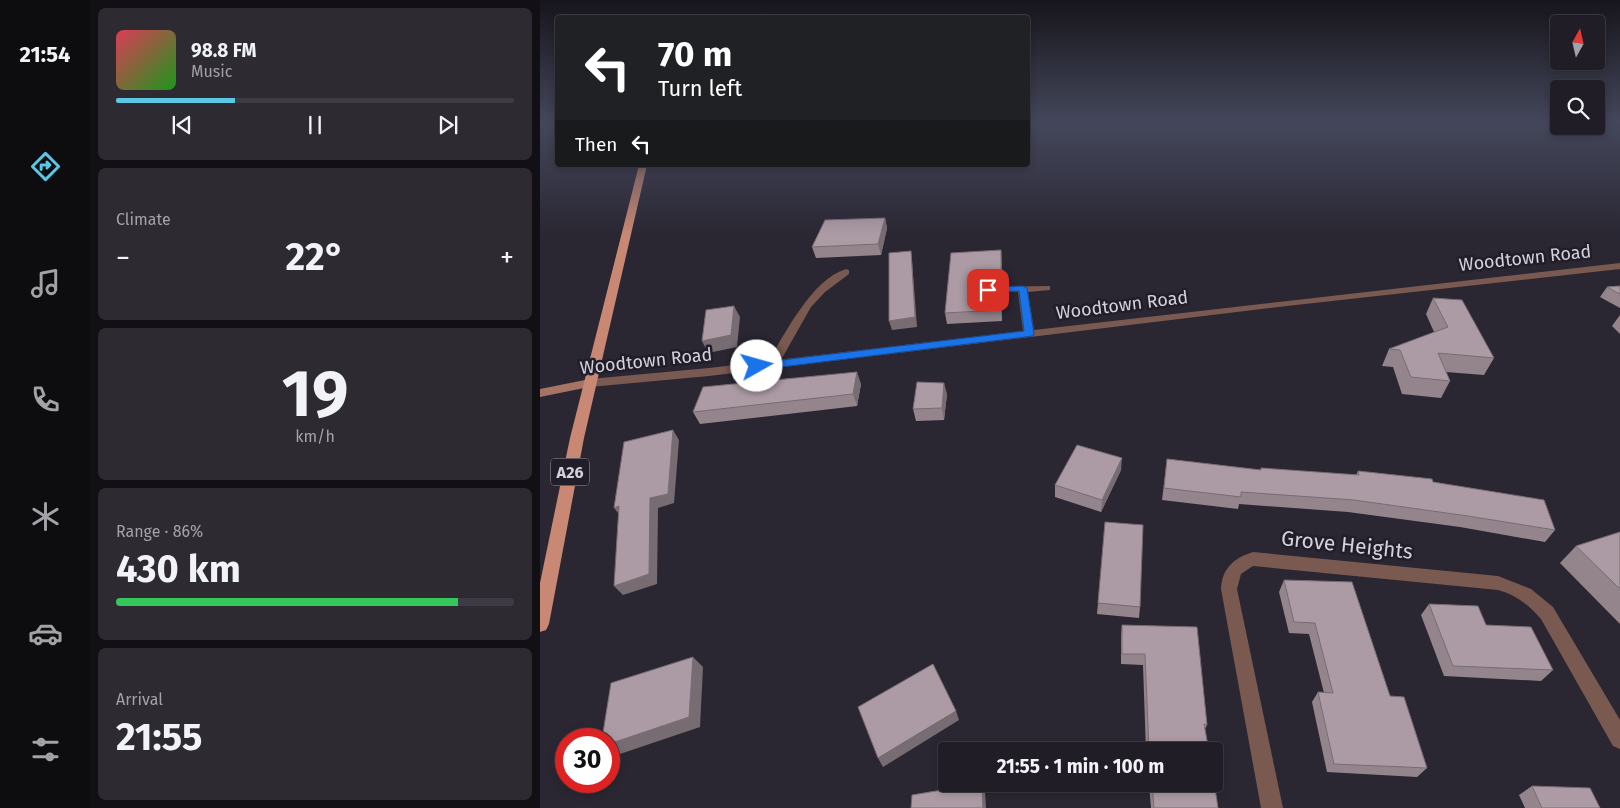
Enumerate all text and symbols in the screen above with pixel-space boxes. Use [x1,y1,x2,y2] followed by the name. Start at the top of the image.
[1550,15,1605,70] north arrow
[1550,15,1605,135] map controls
[658,33,732,75] text: 70 m
[575,35,640,100] icon: left
[191,39,256,62] text: 98.8 FM
[20,41,70,68] text: 21:54
[191,62,232,81] text: Music
[658,75,742,102] text: Turn left
[1550,80,1605,135] button: search
[168,111,196,139] icon: previous
[301,111,329,139] icon: pause
[434,111,462,139] icon: next
[627,130,655,158] icon: left
[575,133,617,156] text: Then
[28,149,63,184] icon: directions
[116,210,171,229] text: Climate
[285,234,345,280] text: 22°
[1458,240,1592,276] street label: Woodtown Road
[116,241,130,274] text: −
[500,241,514,274] text: +
[28,266,63,301] icon: music
[967,269,1009,311] pin
[974,276,1002,304] icon: arrive
[1055,286,1189,324] street label: Woodtown Road
[730,339,782,391] position arrow
[579,343,713,379] street label: Woodtown Road
[282,355,348,433] text: 19
[28,382,63,417] icon: phone
[295,427,335,446] text: km/h
[551,458,589,486] road number: A26
[28,499,63,534] icon: climate
[116,522,203,541] text: Range · 86%
[1280,525,1414,565] street label: Grove Heights
[116,546,241,592] text: 430 km
[28,616,63,651] icon: car
[116,690,163,709] text: Arrival
[116,714,202,760] text: 21:55
[555,728,620,793] speed limit sign: 30
[28,732,63,767] icon: filters
[997,755,1164,778] text: 21:55 · 1 min · 100 m

